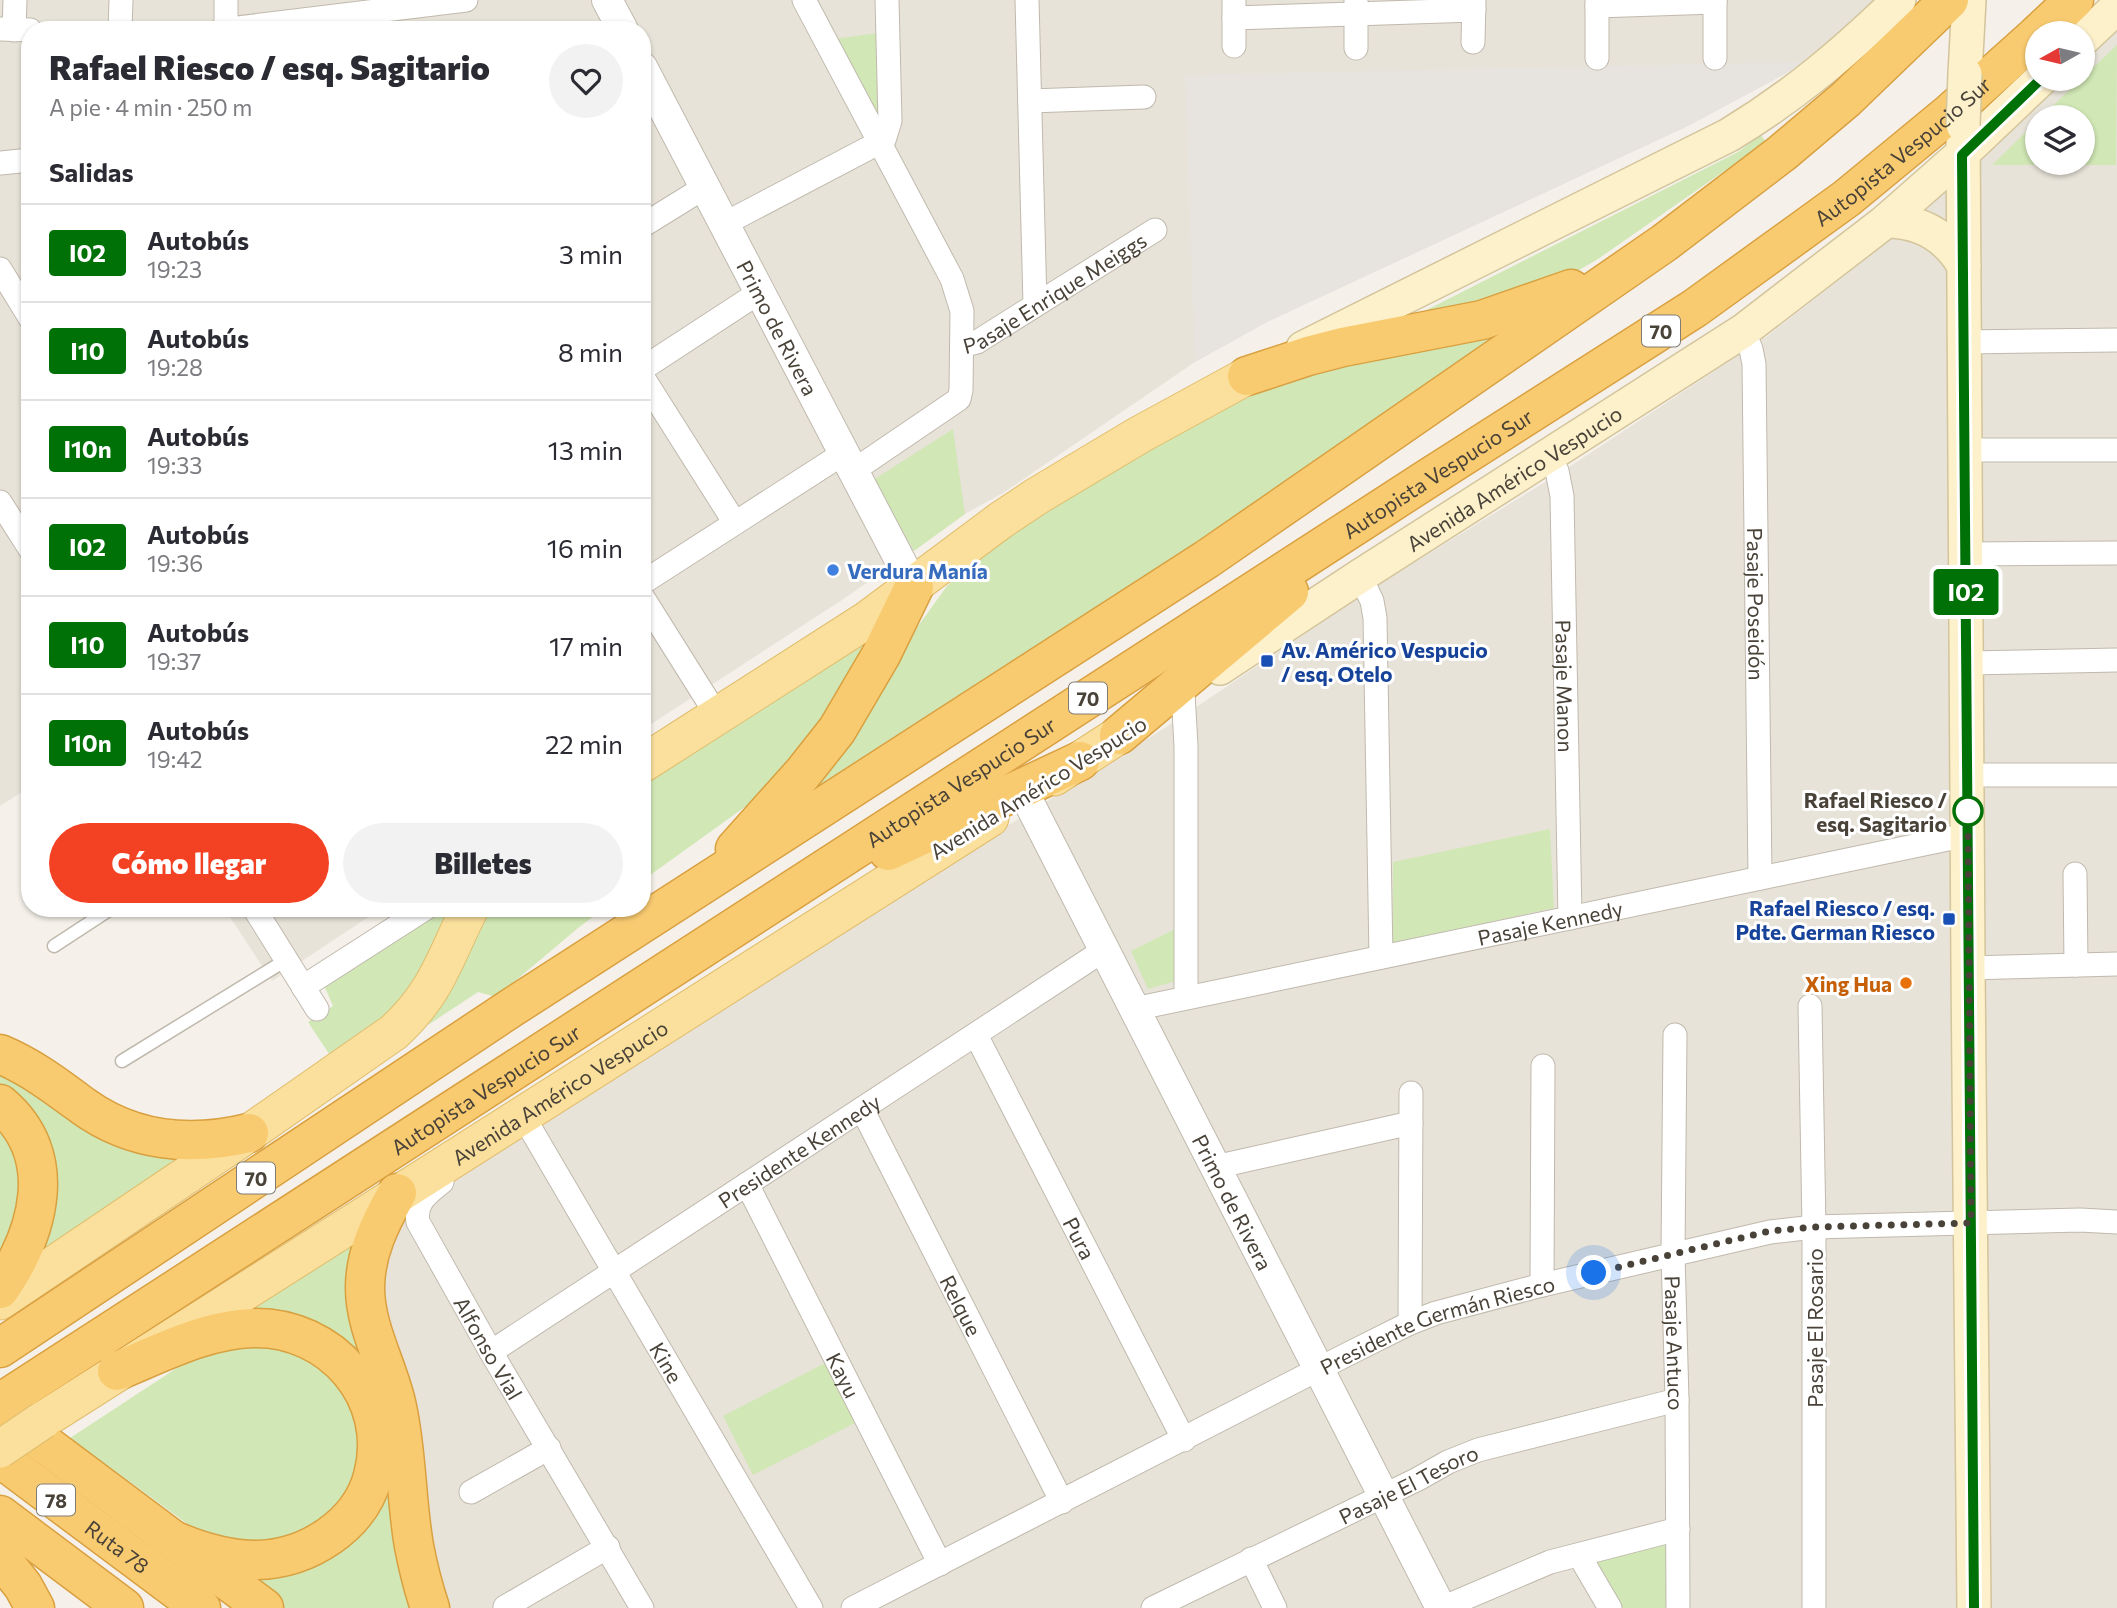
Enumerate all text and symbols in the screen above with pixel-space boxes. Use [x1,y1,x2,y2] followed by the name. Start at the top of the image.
[2025,21,2095,91] north arrow
[2025,21,2095,175] map controls
[549,44,623,118] button: heart
[49,46,490,87] text: Rafael Riesco / esq. Sagitario
[1809,71,1995,230] street label: Autopista Vespucio Sur
[49,93,252,121] text: A pie · 4 min · 250 m
[2025,105,2095,175] button: layers
[49,156,134,187] text: Salidas
[147,224,249,255] text: Autobús
[960,226,1151,358] street label: Pasaje Enrique Meiggs
[69,238,106,267] text: I02
[559,238,623,269] text: 3 min
[147,255,202,283] text: 19:23
[733,256,824,399] street label: Primo de Rivera
[1642,316,1680,346] road number: 70
[147,322,249,353] text: Autobús
[70,336,105,365] text: I10
[558,336,623,367] text: 8 min
[147,353,203,381] text: 19:28
[1401,400,1626,556] street label: Avenida Américo Vespucio
[1338,403,1537,543] street label: Autopista Vespucio Sur
[147,420,249,451] text: Autobús
[63,434,112,463] text: I10n
[548,434,623,465] text: 13 min
[147,451,202,479] text: 19:33
[147,518,249,549] text: Autobús
[1743,527,1770,681] street label: Pasaje Poseidón
[69,532,106,561] text: I02
[547,532,623,563] text: 16 min
[147,549,203,577] text: 19:36
[847,558,988,583] place label: Verdura Manía
[825,562,841,578] marker: Verdura Manía
[1926,569,2006,615] line badge: I02
[1947,577,1985,606] text: I02
[147,616,249,647] text: Autobús
[1552,619,1579,753] street label: Pasaje Manon
[70,630,105,659] text: I10
[549,630,623,661] text: 17 min
[1281,637,1488,686] place label: Av. Américo Vespucio / esq. Otelo
[147,647,201,675] text: 19:37
[1259,653,1275,669] marker: Av. Américo Vespucio / esq. Otelo
[1069,682,1107,713] road number: 70
[925,710,1151,864] street label: Avenida Américo Vespucio
[861,711,1060,852] street label: Autopista Vespucio Sur
[147,714,249,745] text: Autobús
[63,728,112,757] text: I10n
[545,728,623,759] text: 22 min
[147,745,202,773] text: 19:42
[1804,787,1947,836] place label: Rafael Riesco / esq. Sagitario
[1953,796,1983,826] marker: Rafael Riesco / esq. Sagitario
[49,823,329,903] button: Cómo llegar
[343,823,623,903] button: Billetes
[1475,895,1625,949] street label: Pasaje Kennedy
[1736,895,1935,944] place label: Rafael Riesco / esq. Pdte. German Riesco
[1941,911,1957,927] marker: Rafael Riesco / esq. Pdte. German Riesco
[1805,971,1892,996] place label: Xing Hua
[1898,975,1914,991] marker: Xing Hua
[447,1014,672,1169] street label: Avenida Américo Vespucio
[386,1018,585,1159] street label: Autopista Vespucio Sur
[713,1088,885,1212] street label: Presidente Kennedy
[1188,1130,1278,1274] street label: Primo de Rivera
[237,1162,275,1194] road number: 70
[1059,1212,1101,1263] street label: Pura
[1802,1248,1827,1408] street label: Pasaje El Rosario
[1576,1255,1611,1290] your location
[936,1270,988,1340] street label: Relque
[1316,1270,1557,1379] street label: Presidente Germán Riesco
[1661,1275,1690,1411] street label: Pasaje Antuco
[450,1292,528,1404] street label: Alfonso Vial
[646,1337,689,1387] street label: Kine
[822,1348,866,1402] street label: Kayu
[1334,1439,1482,1528] street label: Pasaje El Tesoro
[37,1484,75,1516] road number: 78
[81,1514,155,1578] street label: Ruta 78

